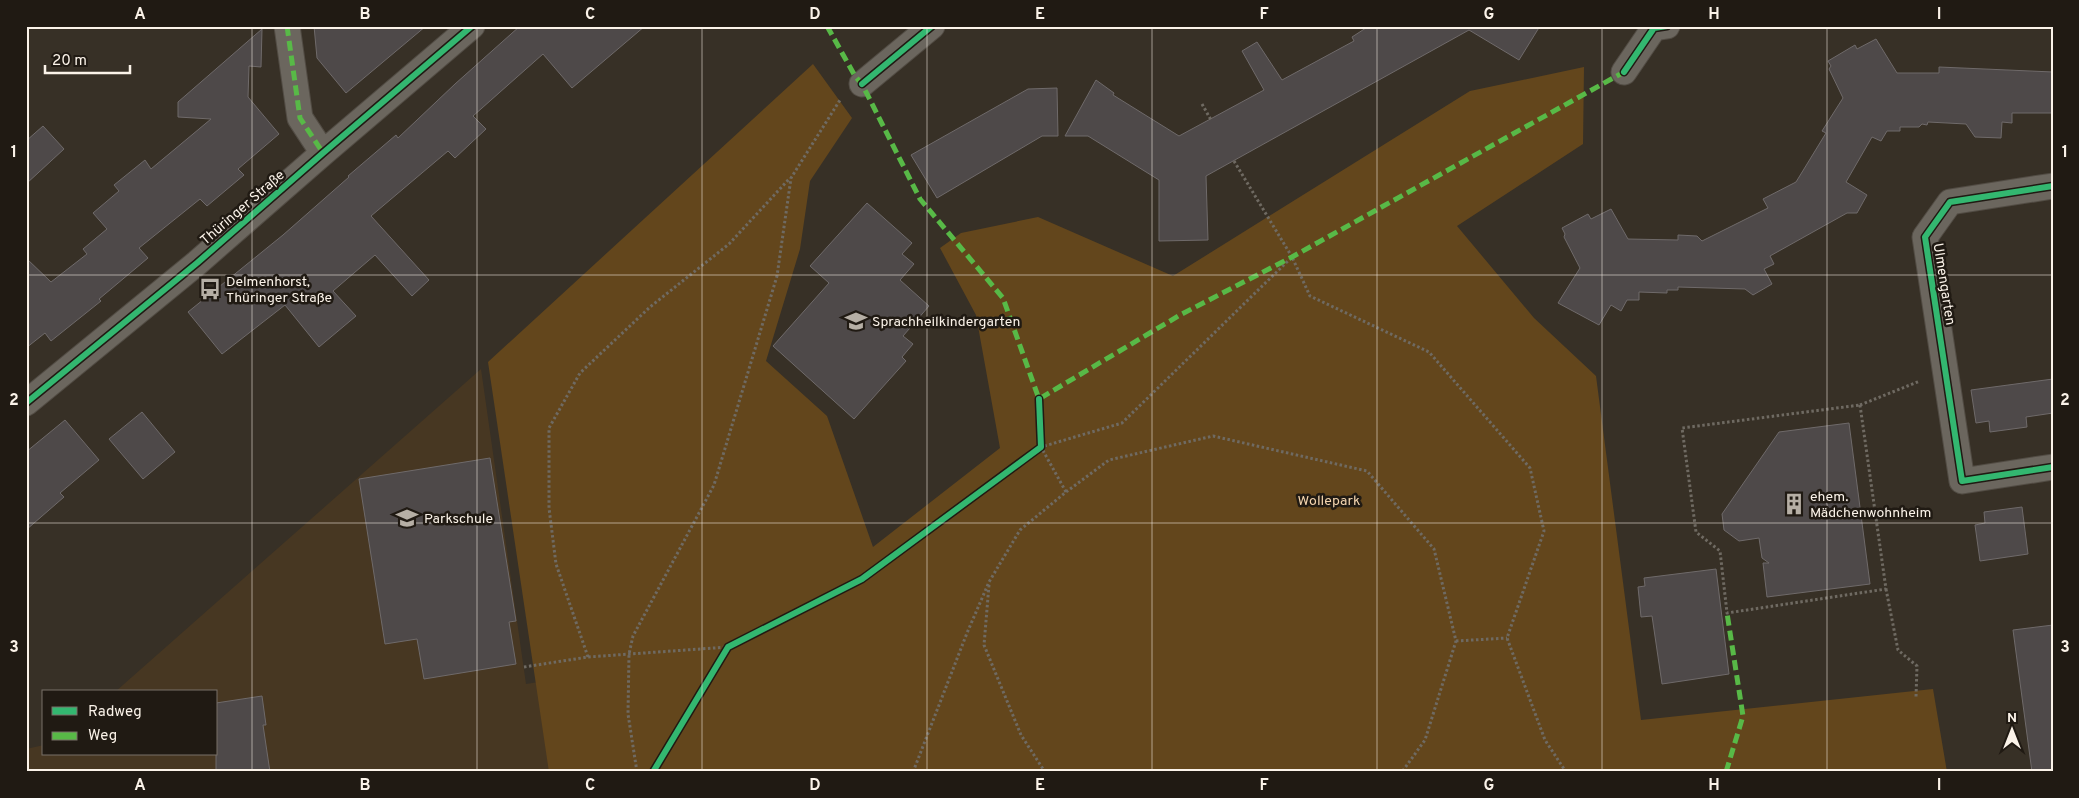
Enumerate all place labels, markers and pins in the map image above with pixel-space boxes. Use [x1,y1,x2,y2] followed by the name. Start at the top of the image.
[226,274,332,307] place label: Delmenhorst, Thüringer Straße
[197,276,223,302] bus stop icon: Delmenhorst, Thüringer Straße
[843,308,869,334] school or university icon: Sprachheilkindergarten
[872,314,1020,331] place label: Sprachheilkindergarten
[1810,489,1931,522] place label: ehem. Mädchenwohnheim
[1781,491,1807,517] building icon: ehem. Mädchenwohnheim
[394,505,420,531] school or university icon: Parkschule
[424,511,493,528] place label: Parkschule

